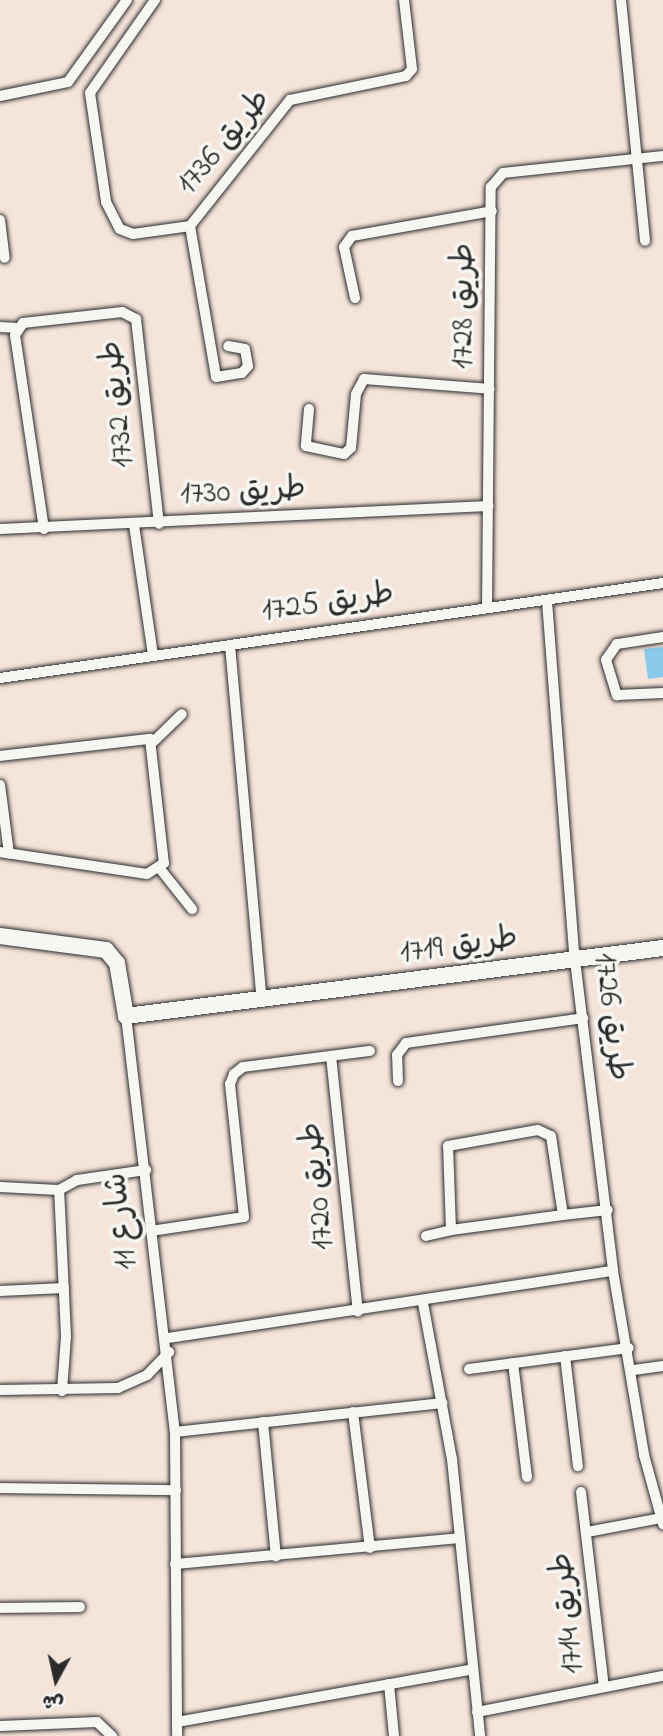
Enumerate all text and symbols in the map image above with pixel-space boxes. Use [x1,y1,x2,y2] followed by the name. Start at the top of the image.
[170,82,280,204] street label: طريق 1736
[446,243,484,369] street label: طريق 1728
[93,339,145,469] street label: طريق 1732
[179,471,307,515] street label: طريق 1730
[260,576,396,632] street label: طريق 1725
[398,920,520,974] street label: طريق 1719
[583,951,637,1083] street label: طريق 1726
[293,1120,345,1252] street label: طريق 1720
[98,1170,148,1272] street label: شارع 11
[544,1550,594,1676] street label: طريق 1714
[21,1645,91,1715] north arrow
[41,1686,65,1716] text: ش

